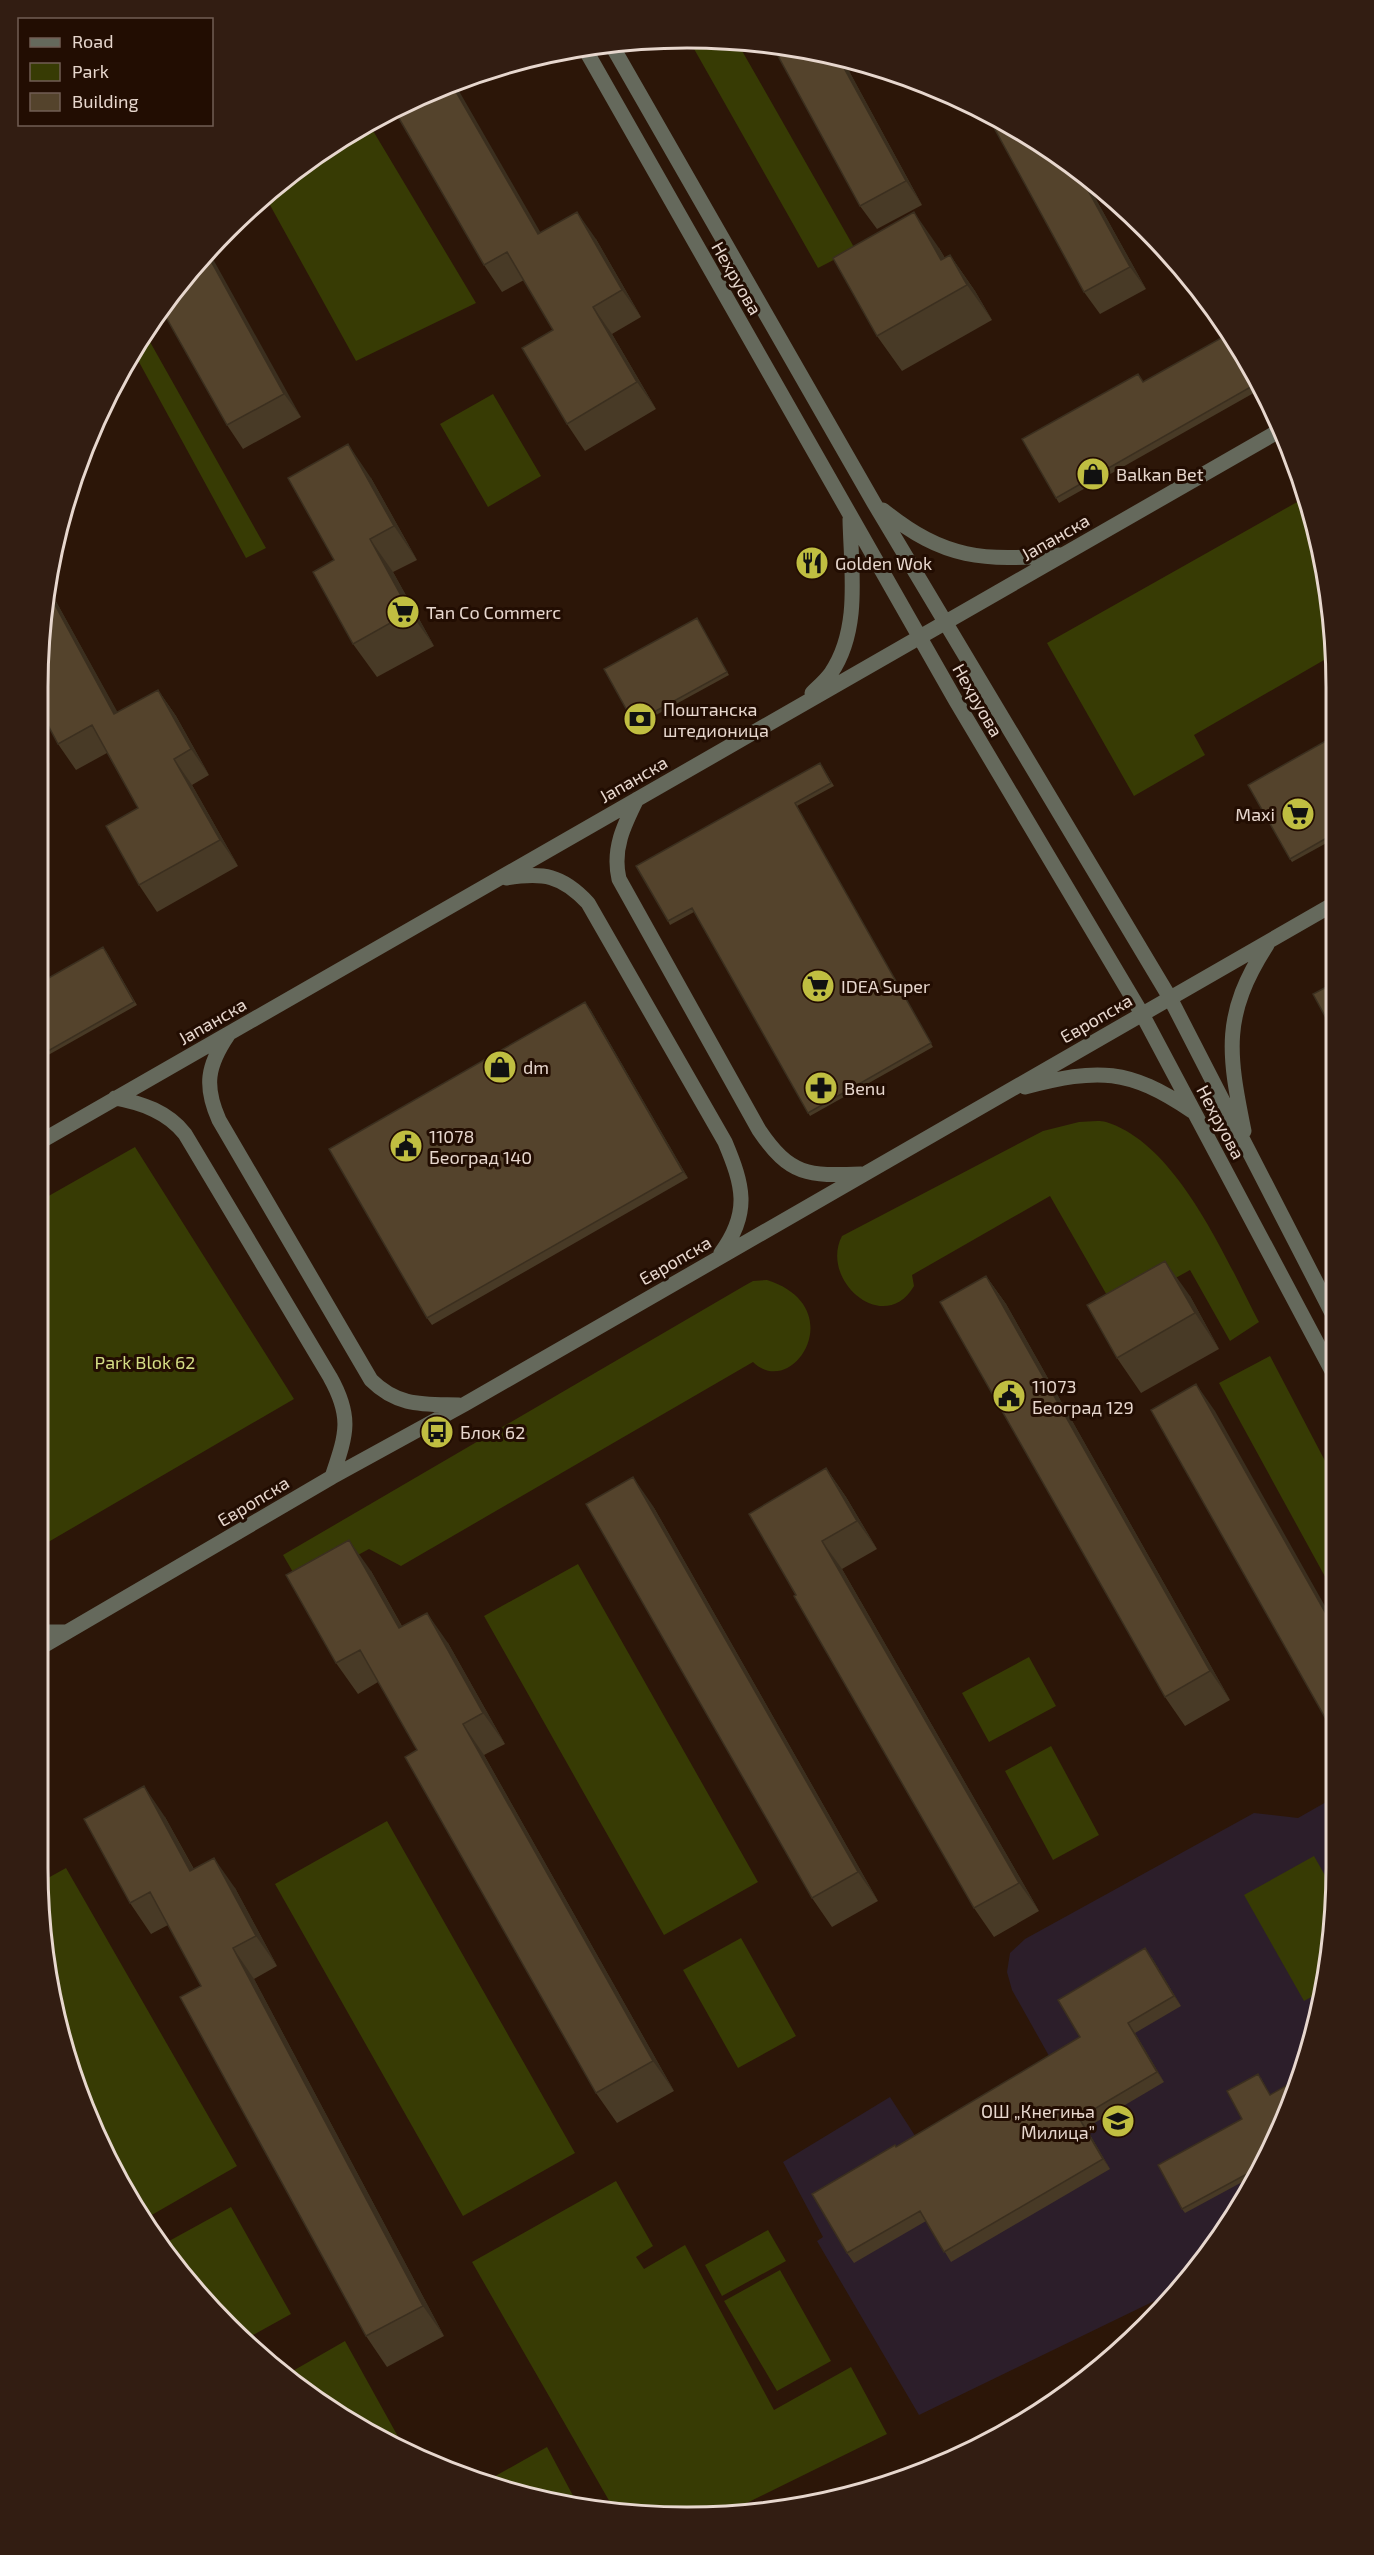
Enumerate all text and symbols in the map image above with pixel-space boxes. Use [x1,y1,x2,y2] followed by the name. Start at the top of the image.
[18,18,213,126] legend
[72,30,113,52] text: Road
[72,60,109,82] text: Park
[72,90,139,112] text: Building
[707,237,767,319] street label: Нехруова
[1075,456,1111,492] shop icon: Balkan Bet
[1116,463,1204,485] place label: Balkan Bet
[1017,509,1093,565] street label: Јапанска
[794,545,830,581] restaurant icon: Golden Wok
[835,552,932,574] place label: Golden Wok
[385,594,421,630] supermarket icon: Tan Co Commerc
[426,601,561,623] place label: Tan Co Commerc
[948,659,1008,741] street label: Нехруова
[663,698,769,741] place label: Поштанска штедионица
[622,701,658,737] bank icon: Поштанска штедионица
[595,751,671,807] street label: Јапанска
[1280,796,1316,832] supermarket icon: Maxi
[1235,803,1275,825] place label: Maxi
[800,968,836,1004] supermarket icon: IDEA Super
[841,975,930,997] place label: IDEA Super
[1056,989,1136,1047] street label: Европска
[174,993,250,1049] street label: Јапанска
[482,1049,518,1085] shop icon: dm
[523,1056,549,1078] place label: dm
[803,1070,839,1106] pharmacy icon: Benu
[844,1077,886,1099] place label: Benu
[1192,1081,1250,1163] street label: Нехруова
[429,1125,532,1168] place label: 11078 Београд 140
[388,1128,424,1164] public building icon: 11078 Београд 140
[635,1231,715,1289] street label: Европска
[95,1351,195,1373] park label: Park Blok 62
[1032,1375,1134,1418] place label: 11073 Београд 129
[991,1378,1027,1414] public building icon: 11073 Београд 129
[419,1414,455,1450] bus stop icon: Блок 62
[460,1421,525,1443] place label: Блок 62
[213,1471,293,1531] street label: Европска
[981,2100,1095,2143] place label: ОШ „Кнегиња Милица”
[1100,2103,1136,2139] school or university icon: ОШ „Кнегиња Милица”

